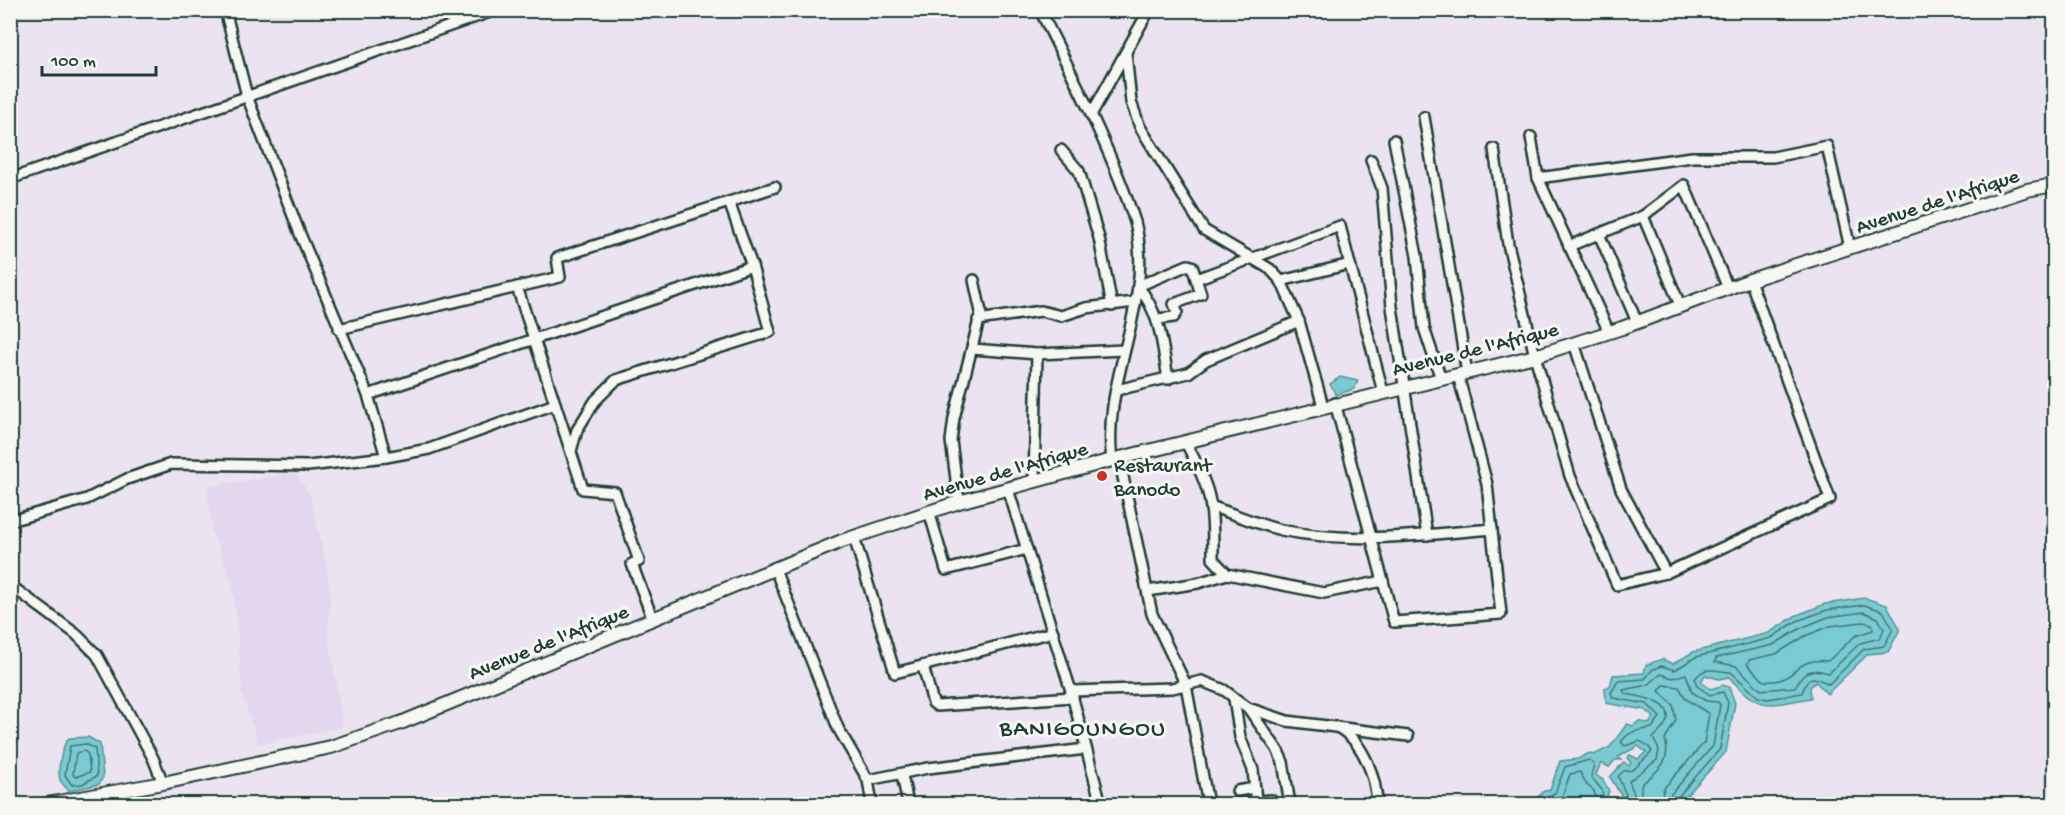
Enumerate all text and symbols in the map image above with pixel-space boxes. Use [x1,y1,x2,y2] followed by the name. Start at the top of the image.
[42,39,156,77] scale bar
[50,52,96,73] text: 100 m
[1853,165,2024,242] street label: Avenue de l'Afrique
[1390,318,1563,384] street label: Avenue de l'Afrique
[921,438,1092,509] street label: Avenue de l'Afrique
[1113,455,1214,504] place label: Restaurant Banodo
[1095,469,1109,483] marker: Restaurant Banodo
[466,600,634,688] street label: Avenue de l'Afrique
[999,716,1166,745] district label: BANIGOUNGOU

